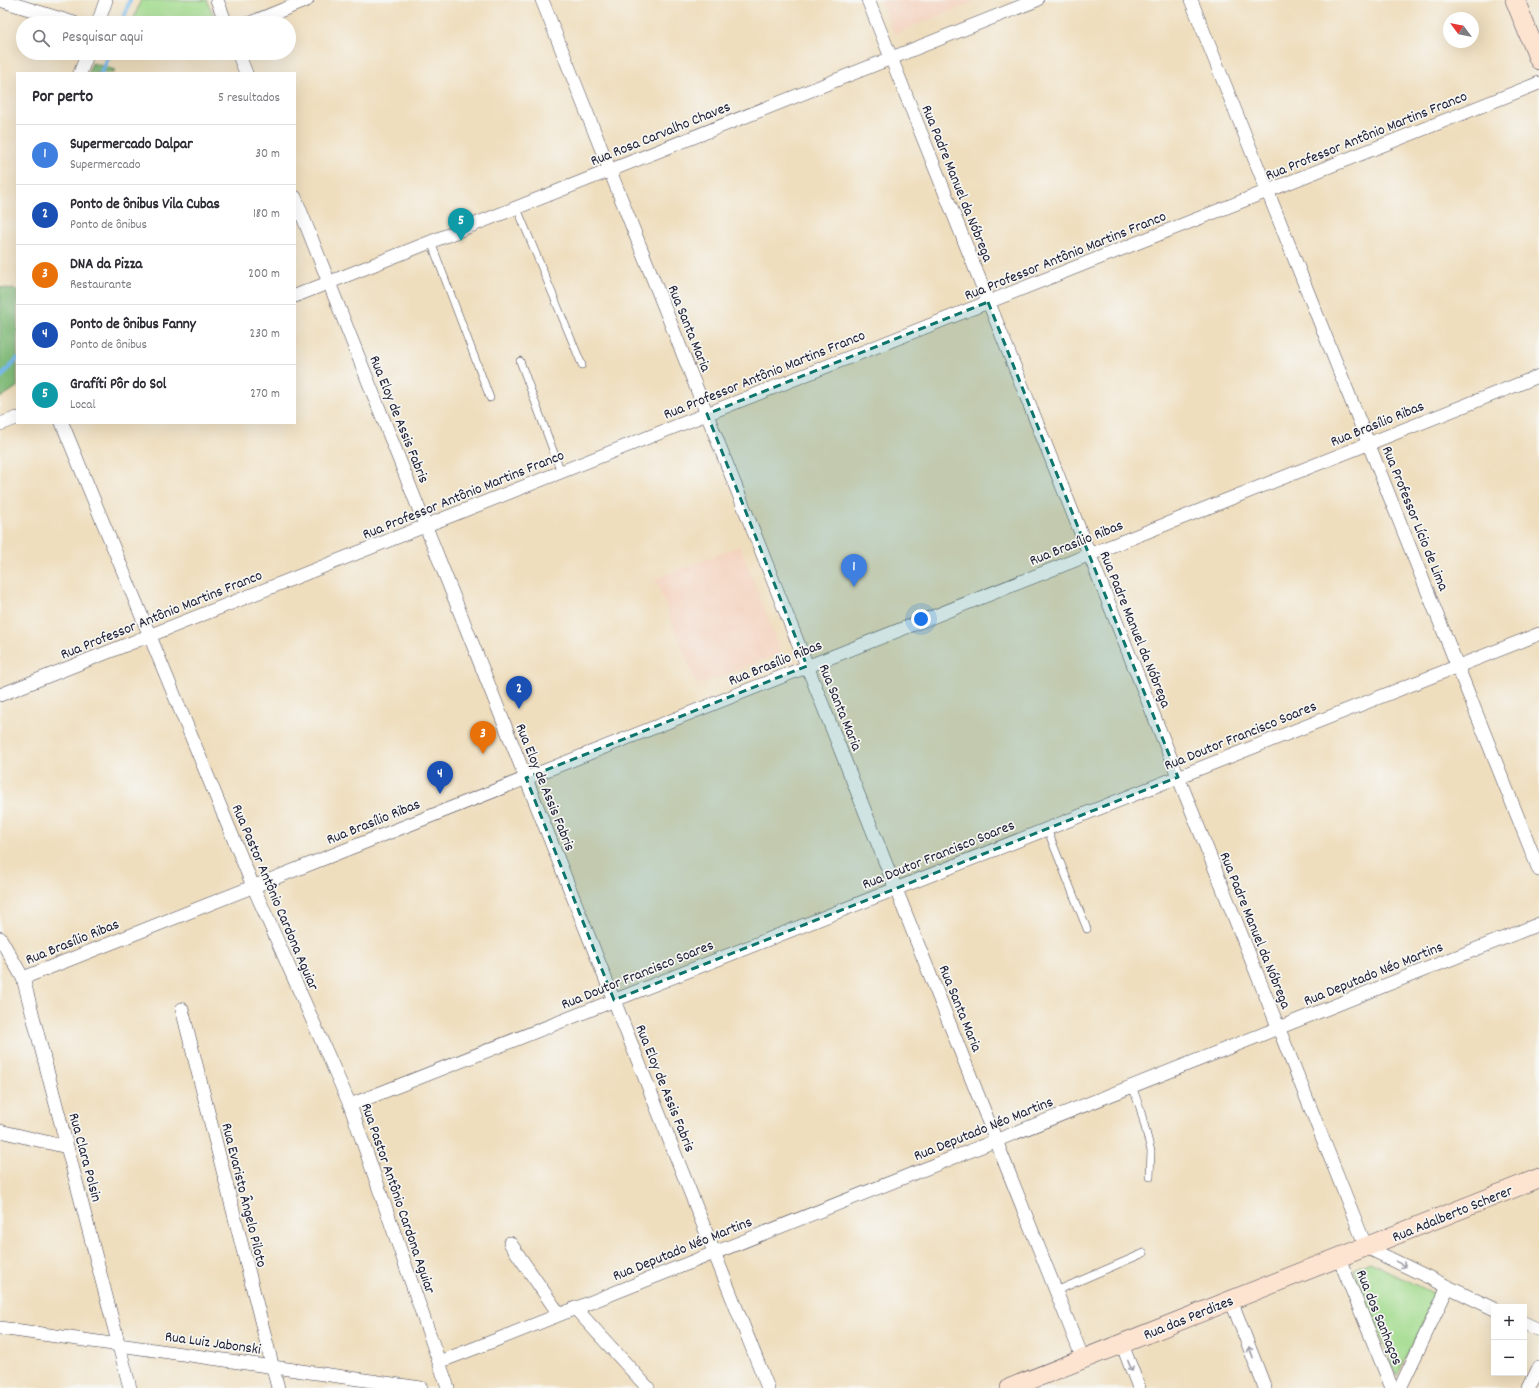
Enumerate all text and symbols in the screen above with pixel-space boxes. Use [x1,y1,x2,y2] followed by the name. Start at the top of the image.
[1443,12,1479,48] north arrow
[16,16,296,60] search box
[30,27,52,49] icon: search
[62,27,143,49] text: Pesquisar aqui
[32,86,93,110] text: Por perto
[1263,86,1471,187] street label: Rua Professor Antônio Martins Franco
[218,89,280,108] text: 5 resultados
[587,97,734,173] street label: Rua Rosa Carvalho Chaves
[915,102,998,266] street label: Rua Padre Manuel da Nóbrega
[70,134,193,156] text: Supermercado Dalpar
[44,145,46,164] text: 1
[255,145,280,164] text: 30 m
[70,156,141,175] text: Supermercado
[70,194,220,216] text: Ponto de ônibus Vila Cubas
[42,205,48,224] text: 2
[253,205,280,224] text: 180 m
[962,206,1170,307] street label: Rua Professor Antônio Martins Franco
[448,208,474,241] pin: 5
[70,216,147,235] text: Ponto de ônibus
[70,254,142,276] text: DNA da Pizza
[42,265,48,284] text: 3
[248,265,280,284] text: 200 m
[70,276,131,295] text: Restaurante
[661,282,716,376] street label: Rua Santa Maria
[70,314,196,336] text: Ponto de ônibus Fanny
[42,325,48,344] text: 4
[250,325,280,344] text: 230 m
[661,325,869,426] street label: Rua Professor Antônio Martins Franco
[70,336,147,355] text: Ponto de ônibus
[362,353,434,487] street label: Rua Eloy de Assis Fabris
[70,374,166,396] text: Grafíti Pôr do Sol
[42,385,48,404] text: 5
[250,385,280,404] text: 270 m
[70,396,96,415] text: Local
[1328,396,1428,454] street label: Rua Brasílio Ribas
[1375,443,1454,595] street label: Rua Professor Lício de Lima
[360,445,568,546] street label: Rua Professor Antônio Martins Franco
[1027,515,1127,573] street label: Rua Brasílio Ribas
[1093,548,1176,712] street label: Rua Padre Manuel da Nóbrega
[841,554,867,587] pin: 1
[58,565,266,666] street label: Rua Professor Antônio Martins Franco
[911,609,931,629] your location
[726,635,826,693] street label: Rua Brasílio Ribas
[812,661,867,755] street label: Rua Santa Maria
[506,676,532,709] pin: 2
[1161,696,1320,778] street label: Rua Doutor Francisco Soares
[470,721,496,754] pin: 3
[508,721,580,855] street label: Rua Eloy de Assis Fabris
[427,761,453,794] pin: 4
[324,794,424,852] street label: Rua Brasílio Ribas
[225,801,324,995] street label: Rua Pastor Antônio Cardona Aguiar
[859,815,1018,897] street label: Rua Doutor Francisco Soares
[1213,849,1296,1013] street label: Rua Padre Manuel da Nóbrega
[23,914,123,972] street label: Rua Brasílio Ribas
[558,935,717,1017] street label: Rua Doutor Francisco Soares
[1301,937,1447,1013] street label: Rua Deputado Néo Martins
[932,962,987,1056] street label: Rua Santa Maria
[628,1022,700,1156] street label: Rua Eloy de Assis Fabris
[911,1092,1057,1168] street label: Rua Deputado Néo Martins
[354,1100,440,1297] street label: Rua Pastor Antônio Cardona Aguiar
[62,1111,107,1205] street label: Rua Clara Polsin
[214,1121,272,1270] street label: Rua Evaristo Ângelo Piloto
[1389,1180,1517,1249] street label: Rua Adalberto Scherer
[610,1212,756,1288] street label: Rua Deputado Néo Martins
[1394,1261,1406,1268] one-way arrow
[1349,1267,1407,1369] street label: Rua dos Sanhaços
[1140,1291,1237,1347] street label: Rua das Perdizes
[1491,1304,1527,1376] map controls
[1491,1304,1527,1340] button: +
[163,1326,262,1362] street label: Rua Luiz Jabonski
[1491,1340,1527,1376] button: −
[1246,1346,1254,1358] one-way arrow
[1127,1359,1135,1371] one-way arrow

